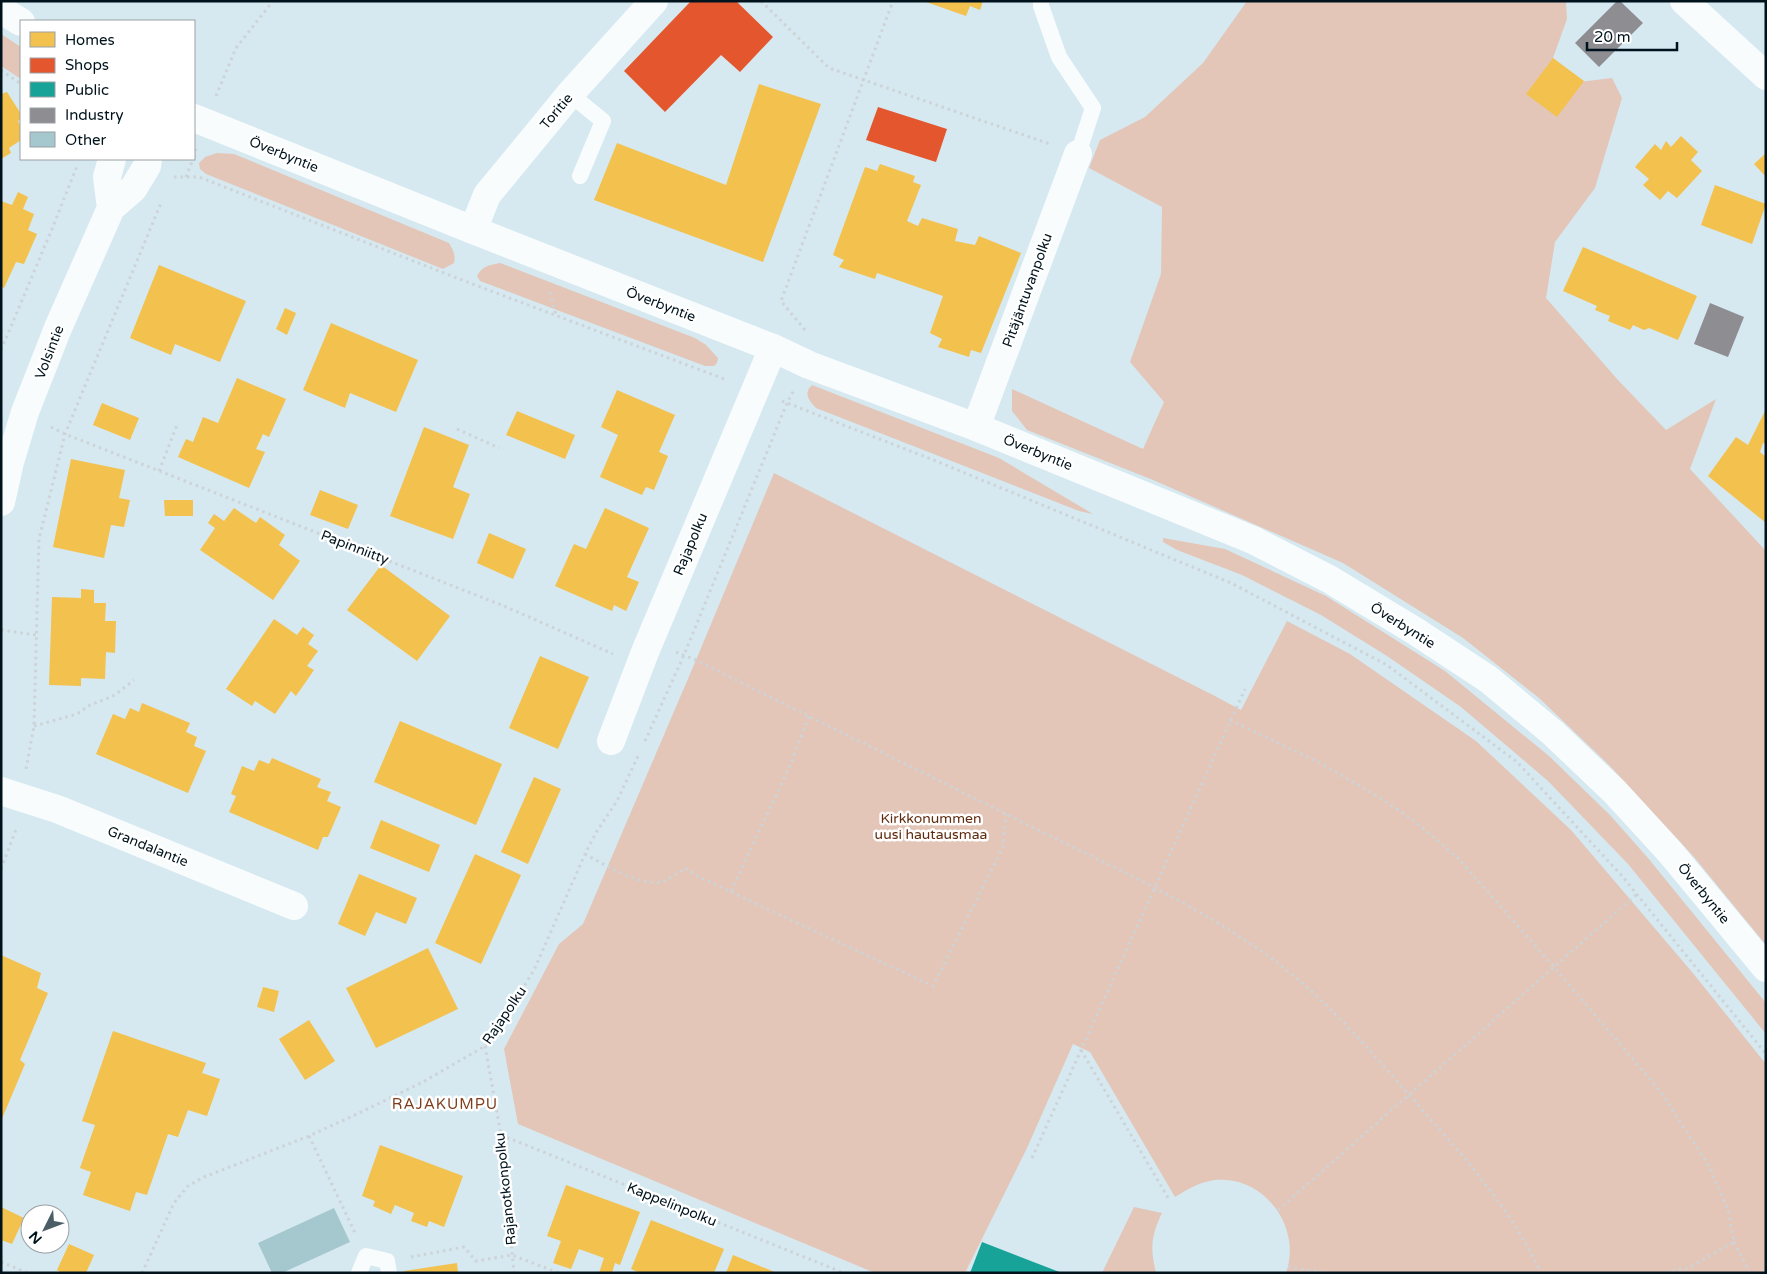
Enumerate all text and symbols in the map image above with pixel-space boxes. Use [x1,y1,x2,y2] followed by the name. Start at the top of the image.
[20,20,195,160] legend
[1587,20,1677,52] scale bar
[1594,28,1631,46] text: 20 m
[65,31,115,49] text: Homes
[65,56,109,74] text: Shops
[65,81,109,99] text: Public
[536,90,576,133] street label: Toritie
[65,106,124,124] text: Industry
[65,131,107,149] text: Other
[247,133,321,176] street label: Överbyntie
[999,231,1056,350] street label: Pitäjäntuvanpolku
[624,283,698,326] street label: Överbyntie
[31,323,68,381] street label: Volsintie
[1001,431,1075,474] street label: Överbyntie
[670,510,711,578] street label: Rajapolku
[318,527,392,568] street label: Papinniitty
[1367,599,1438,652] street label: Överbyntie
[875,810,987,843] park label: Kirkkonummen uusi hautausmaa
[105,823,191,870] street label: Grandalantie
[1674,859,1733,927] street label: Överbyntie
[479,983,530,1047] street label: Rajapolku
[392,1095,498,1113] district label: RAJAKUMPU
[491,1132,520,1246] street label: Rajanotkonpolku
[624,1179,719,1230] street label: Kappelinpolku
[20,1204,70,1254] north arrow
[26,1227,46,1247] text: N

